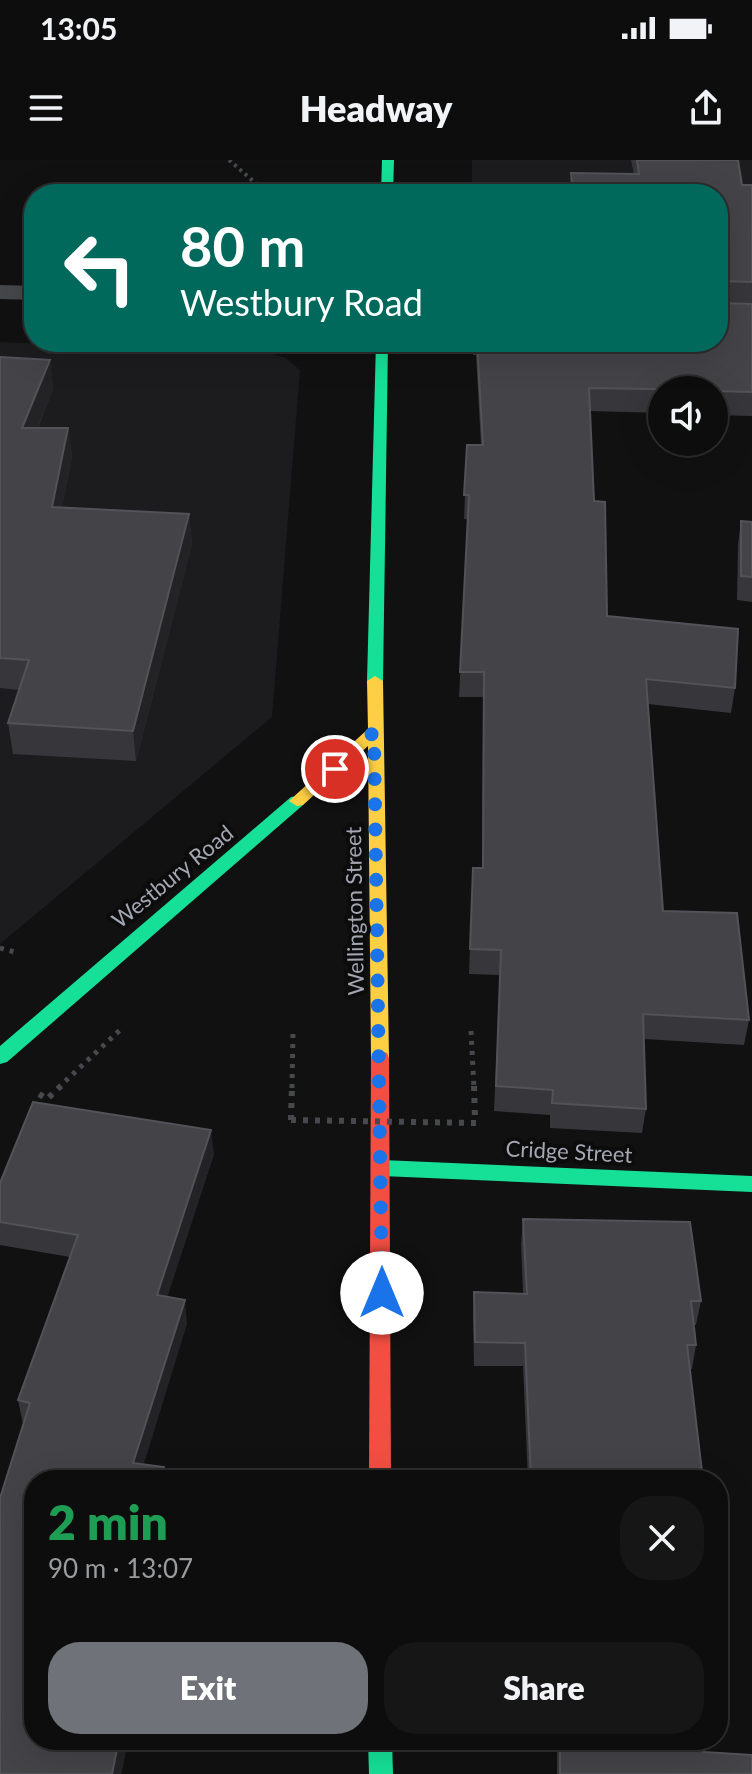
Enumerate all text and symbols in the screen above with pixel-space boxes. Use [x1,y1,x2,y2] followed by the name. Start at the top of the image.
[40,10,117,46] text: 13:05
[24,86,68,130] icon: menu
[300,86,452,130] text: Headway
[684,86,728,130] icon: share
[180,212,305,279] text: 80 m
[48,216,152,320] icon: left
[180,280,423,324] text: Westbury Road
[648,376,728,456] map controls
[648,376,728,456] button: sound
[301,735,369,803] pin
[313,747,357,791] icon: arrive
[106,819,238,933] street label: Westbury Road
[339,826,369,996] street label: Wellington Street
[505,1134,633,1168] street label: Cridge Street
[340,1251,424,1335] position arrow
[48,1493,168,1550] text: 2 min
[620,1496,704,1580] button: close
[48,1552,193,1584] text: 90 m · 13:07
[48,1642,368,1734] button: Exit
[384,1642,704,1734] button: Share

